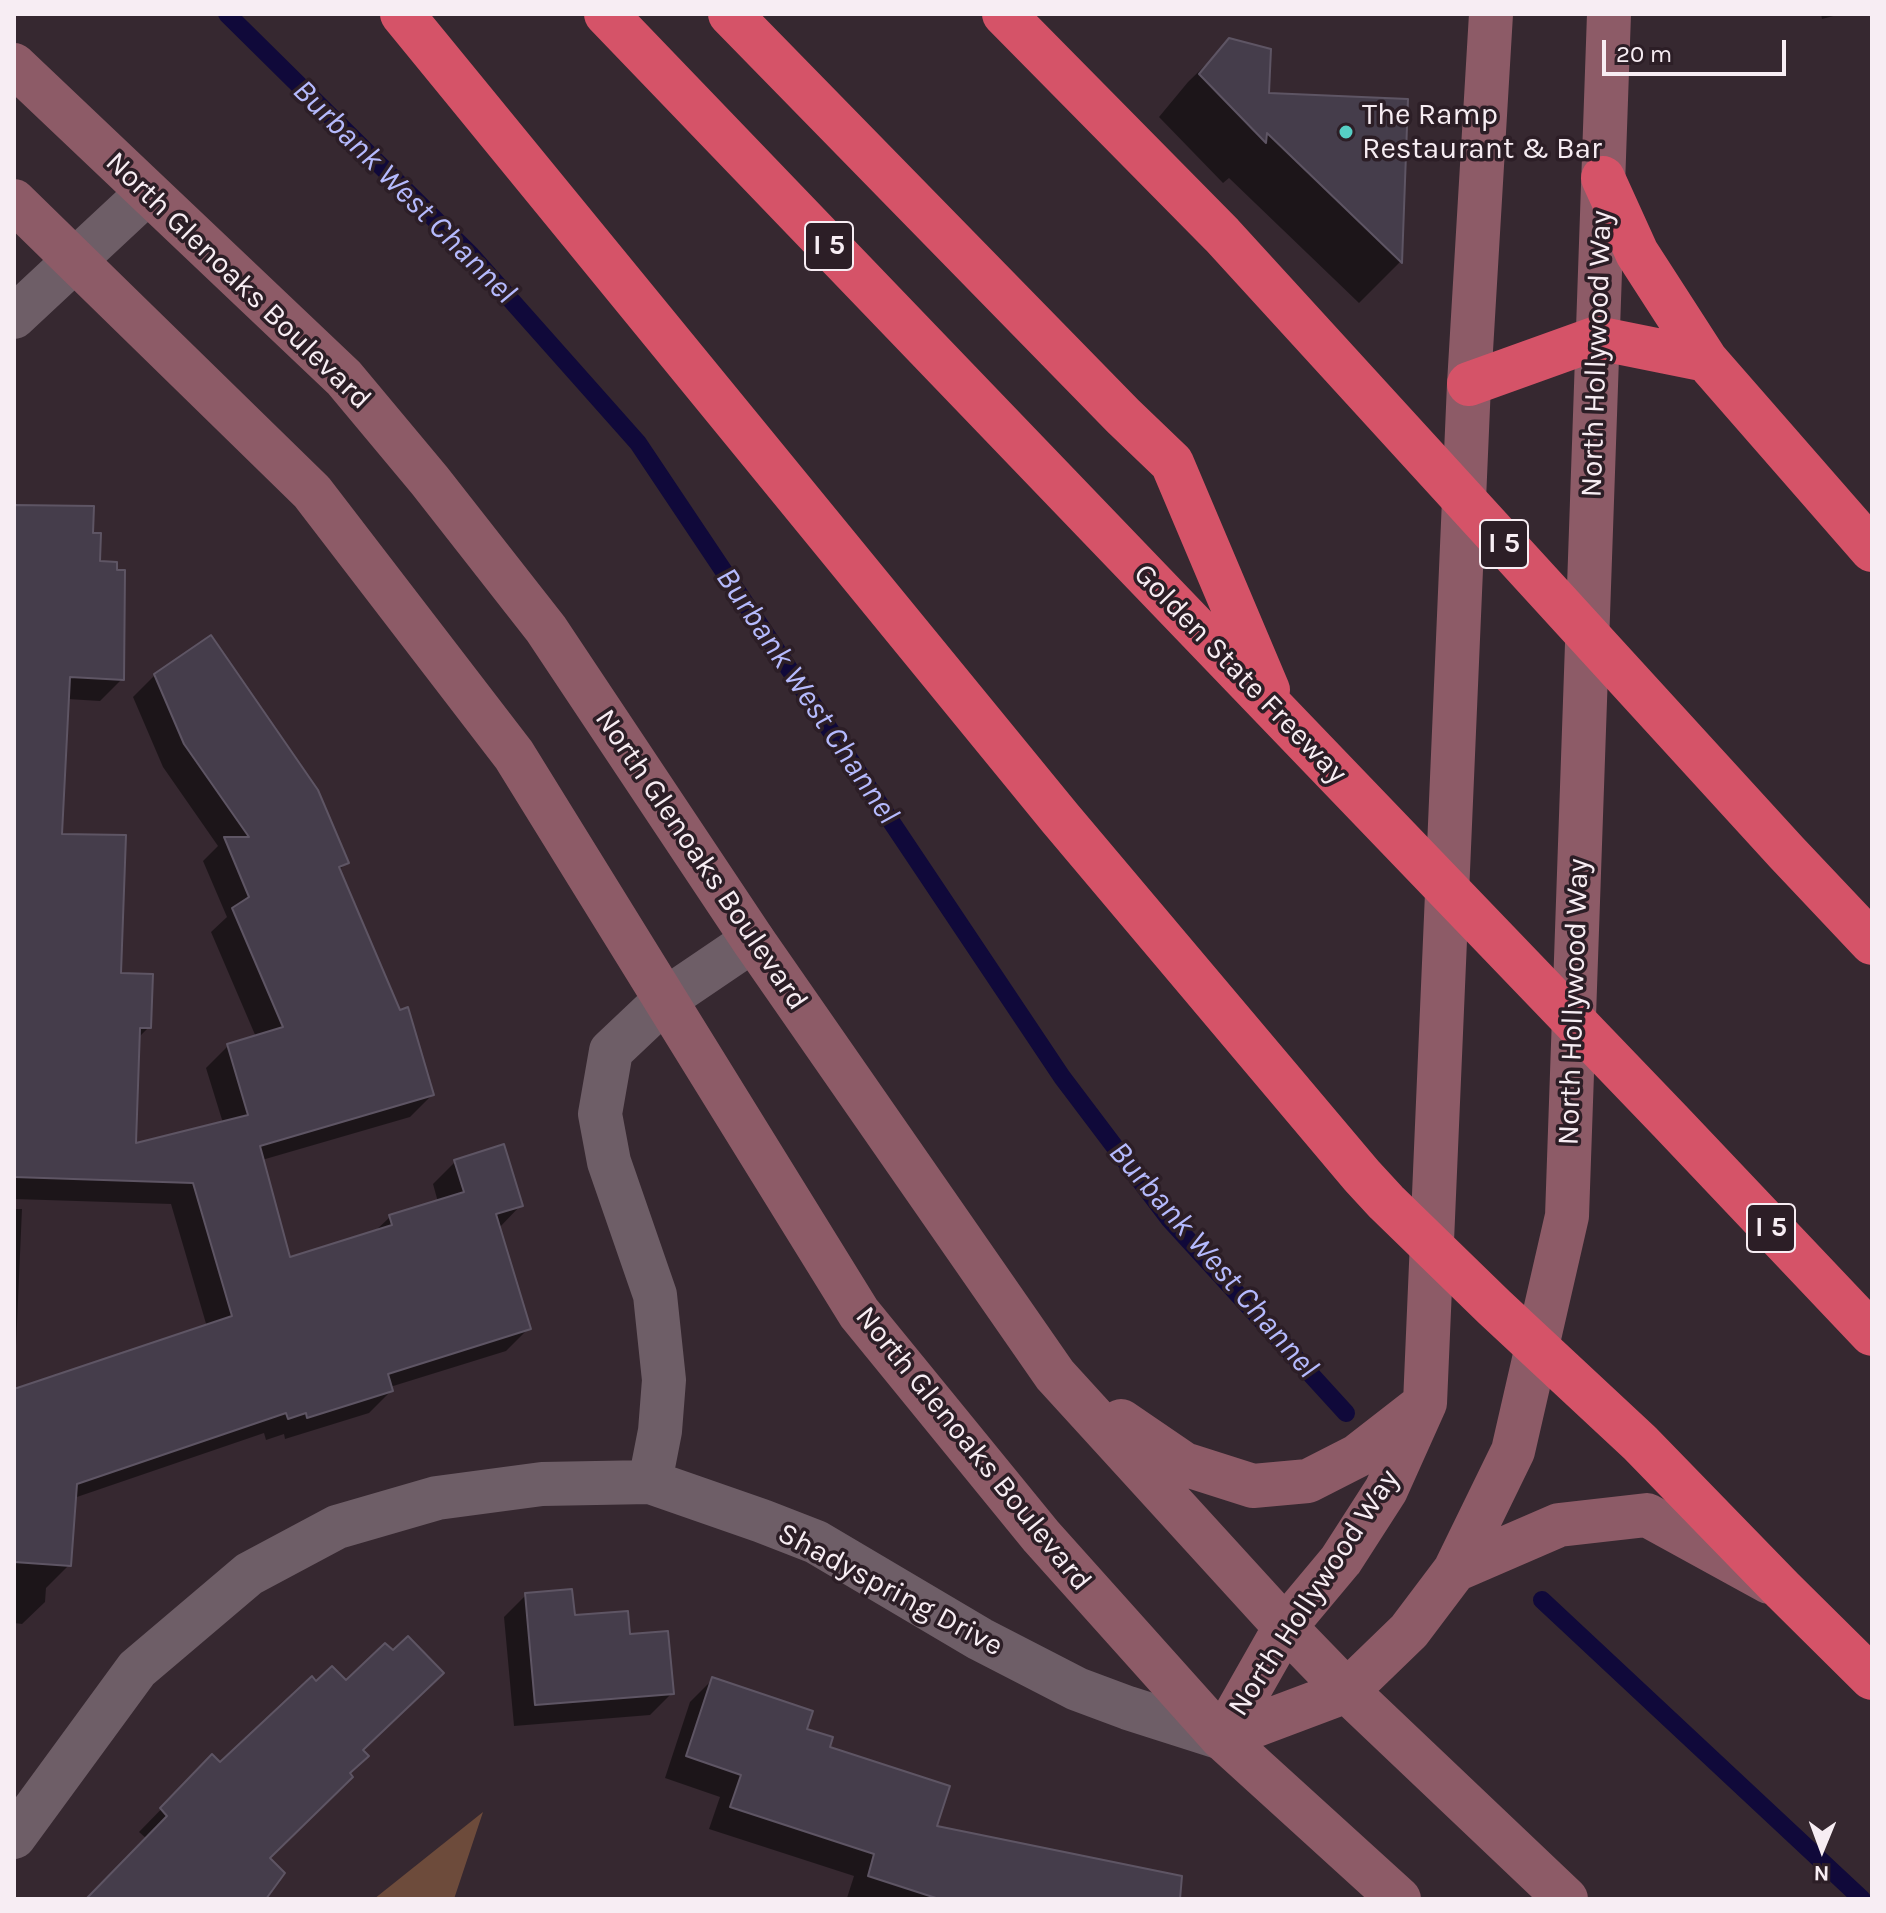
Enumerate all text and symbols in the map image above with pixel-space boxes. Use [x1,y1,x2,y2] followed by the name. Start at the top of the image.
[1606,24,1790,74] scale bar
[1616,40,1672,68] text: 20 m
[284,72,524,312] water label: Burbank West Channel
[1362,97,1602,168] place label: The Ramp Restaurant & Bar
[1337,123,1355,141] marker: The Ramp Restaurant & Bar
[98,145,378,417] street label: North Glenoaks Boulevard
[1574,210,1620,498] street label: North Hollywood Way
[805,222,853,270] road number: I 5
[1480,520,1528,568] road number: I 5
[1126,557,1354,791] street label: Golden State Freeway
[707,560,907,832] water label: Burbank West Channel
[587,703,815,1017] street label: North Glenoaks Boulevard
[1551,858,1597,1146] street label: North Hollywood Way
[1100,1134,1326,1386] water label: Burbank West Channel
[1747,1204,1795,1252] road number: I 5
[847,1300,1099,1598] street label: North Glenoaks Boulevard
[1221,1463,1407,1723] street label: North Hollywood Way
[771,1515,1009,1665] street label: Shadyspring Drive
[1782,1809,1862,1889] north arrow
[1813,1860,1830,1886] text: N

